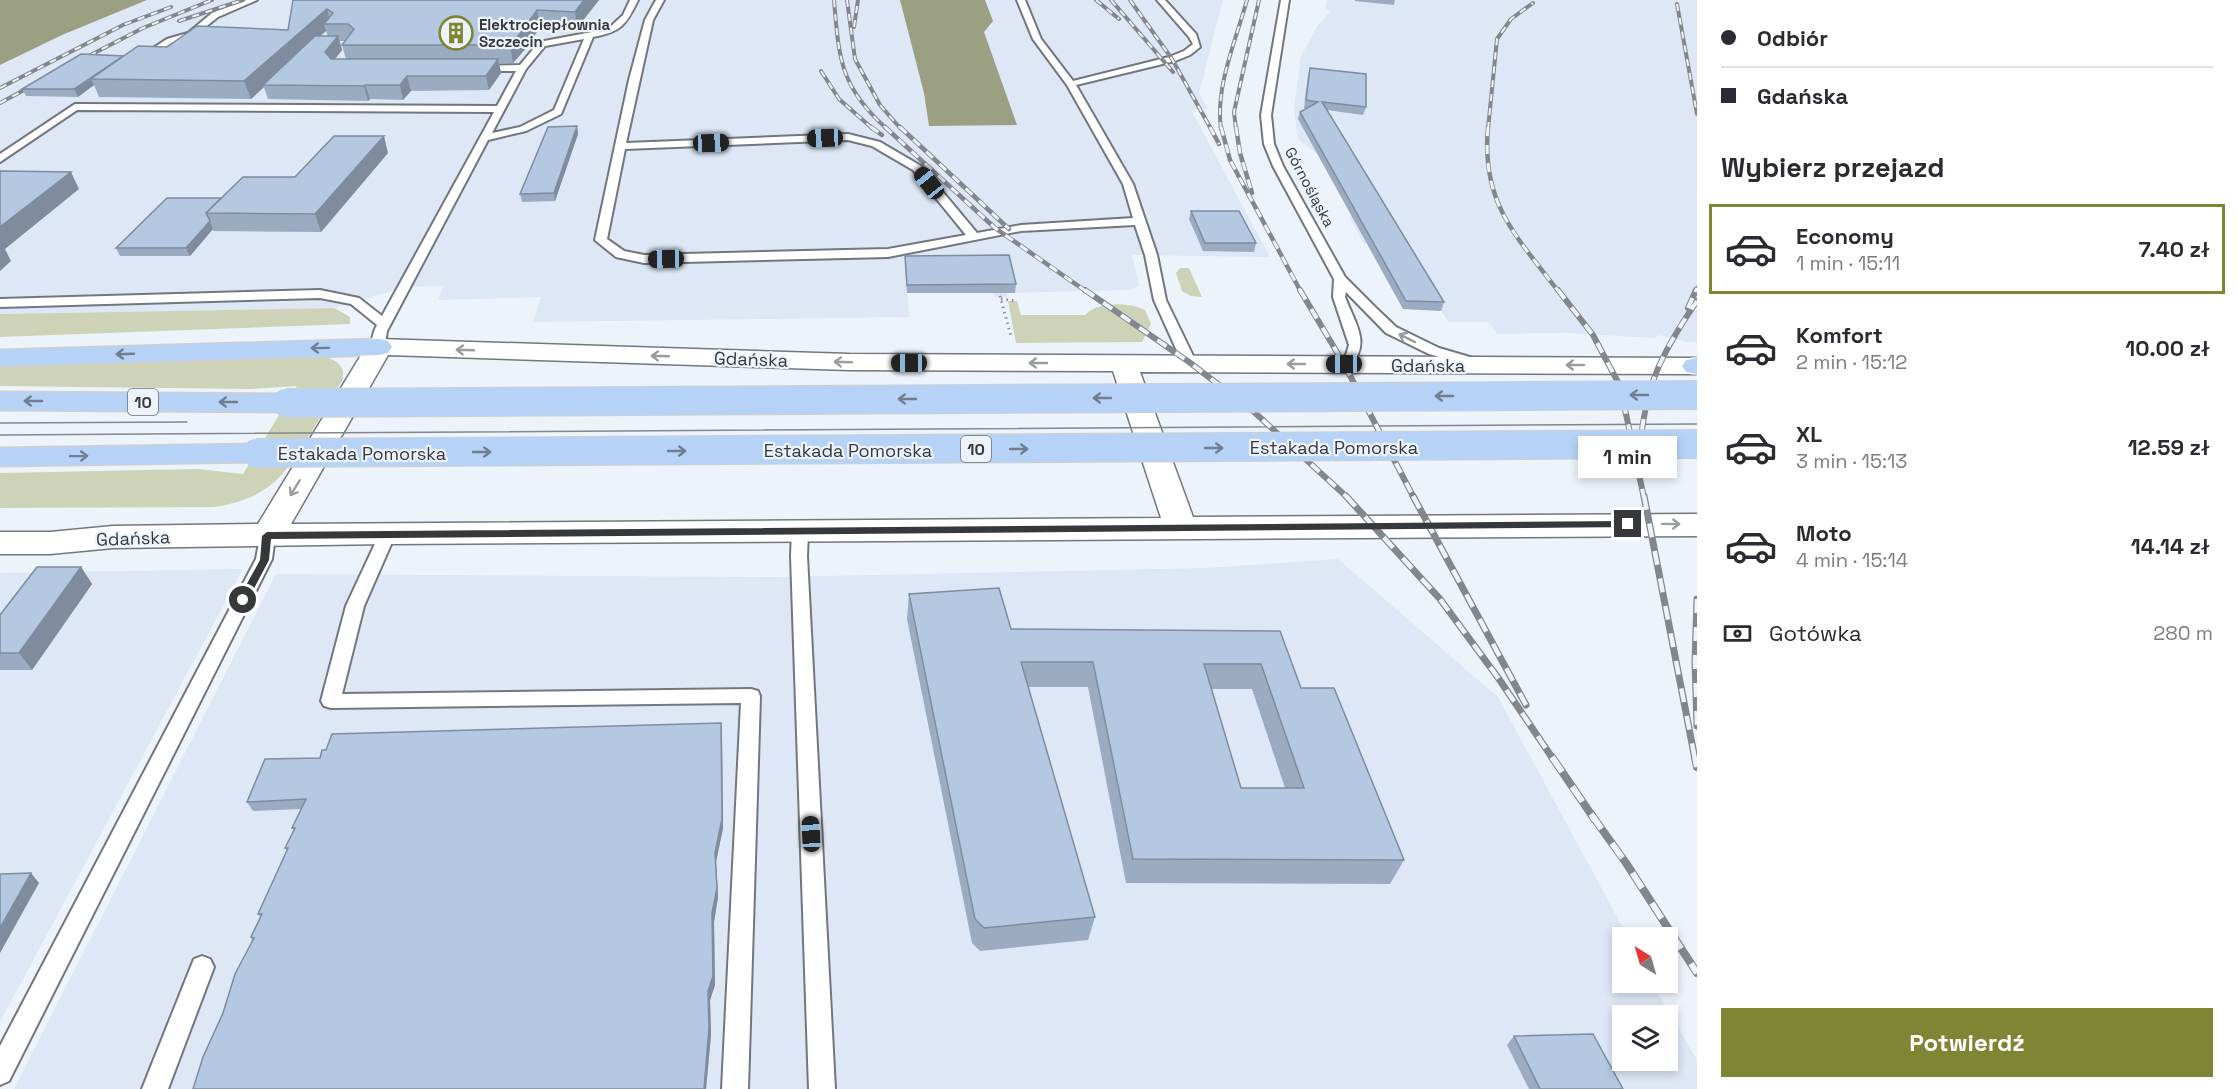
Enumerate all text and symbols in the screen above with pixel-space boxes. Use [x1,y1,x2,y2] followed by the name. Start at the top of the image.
[438,15,474,51] building icon: Elektrociepłownia Szczecin
[479,15,611,51] place label: Elektrociepłownia Szczecin
[1757,24,1828,52] text: Odbiór
[1757,82,1848,110] text: Gdańska
[807,128,843,148] car
[693,133,729,153] car
[1281,144,1339,231] street label: Górnośląska
[1721,150,1945,185] text: Wybierz przejazd
[911,163,947,203] car
[1724,222,1778,276] icon: car
[1796,222,1894,250] text: Economy
[2139,235,2210,263] text: 7.40 zł
[648,250,684,268] car
[1796,250,1900,276] text: 1 min · 15:11
[1724,321,1778,375] icon: car
[1796,321,1883,349] text: Komfort
[1398,331,1416,343] one-way arrow
[2125,334,2210,362] text: 10.00 zł
[311,342,331,353] one-way arrow
[456,344,476,355] one-way arrow
[714,346,788,372] street label: Gdańska
[116,348,136,360] one-way arrow
[1796,349,1907,375] text: 2 min · 15:12
[651,351,671,362] one-way arrow
[891,354,927,372] car
[1391,354,1465,377] street label: Gdańska
[1326,355,1362,373] car
[833,356,853,368] one-way arrow
[1028,357,1048,369] one-way arrow
[1286,358,1306,370] one-way arrow
[1565,359,1585,371] one-way arrow
[128,389,158,415] road number: 10
[1629,389,1649,401] one-way arrow
[1434,390,1454,402] one-way arrow
[1092,392,1112,404] one-way arrow
[897,393,917,405] one-way arrow
[23,395,43,407] one-way arrow
[218,396,238,408] one-way arrow
[1724,420,1778,474] icon: car
[1796,420,1822,448] text: XL
[2128,433,2210,461] text: 12.59 zł
[961,436,991,462] road number: 10
[1250,436,1418,459] street label: Estakada Pomorska
[1578,437,1678,479] callout: 1 min
[764,439,932,462] street label: Estakada Pomorska
[278,442,446,465] street label: Estakada Pomorska
[1204,442,1224,454] one-way arrow
[1009,443,1029,455] one-way arrow
[1603,444,1652,470] text: 1 min
[667,445,687,457] one-way arrow
[472,446,492,458] one-way arrow
[1796,448,1907,474] text: 3 min · 15:13
[69,450,89,461] one-way arrow
[289,479,301,496] one-way arrow
[1614,510,1641,537] route end
[1661,518,1681,530] one-way arrow
[1724,519,1778,573] icon: car
[1796,519,1852,547] text: Moto
[96,525,170,551] street label: Gdańska
[2131,532,2210,560] text: 14.14 zł
[1796,547,1908,573] text: 4 min · 15:14
[229,586,256,613] route start
[1721,617,1754,650] icon: cash
[1769,619,1862,647] text: Gotówka
[2153,620,2213,646] text: 280 m
[801,816,821,852] car
[1612,927,1678,993] north arrow
[1612,927,1678,1071] map controls
[1612,1005,1678,1071] button: layers
[1721,1008,2213,1077] button: Potwierdź

